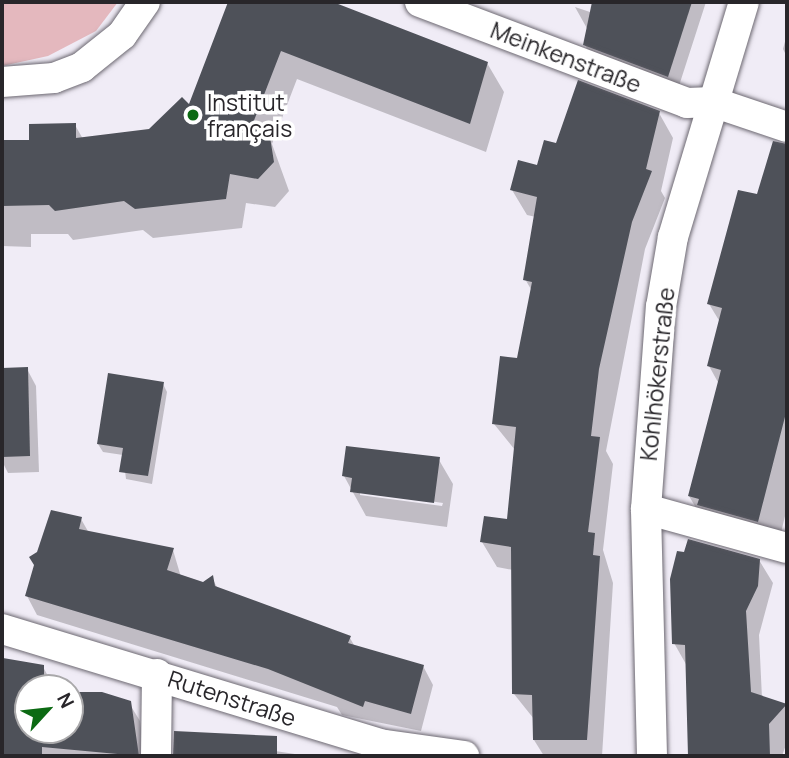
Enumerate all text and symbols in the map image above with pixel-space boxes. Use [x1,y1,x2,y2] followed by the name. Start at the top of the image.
[487,16,645,98] street label: Meinkenstraße
[207,88,292,142] place label: Institut français
[185,107,201,123] marker: Institut français
[634,286,680,462] street label: Kohlhökerstraße
[165,664,299,732] street label: Rutenstraße
[14,674,84,744] north arrow
[51,688,81,712] text: N

